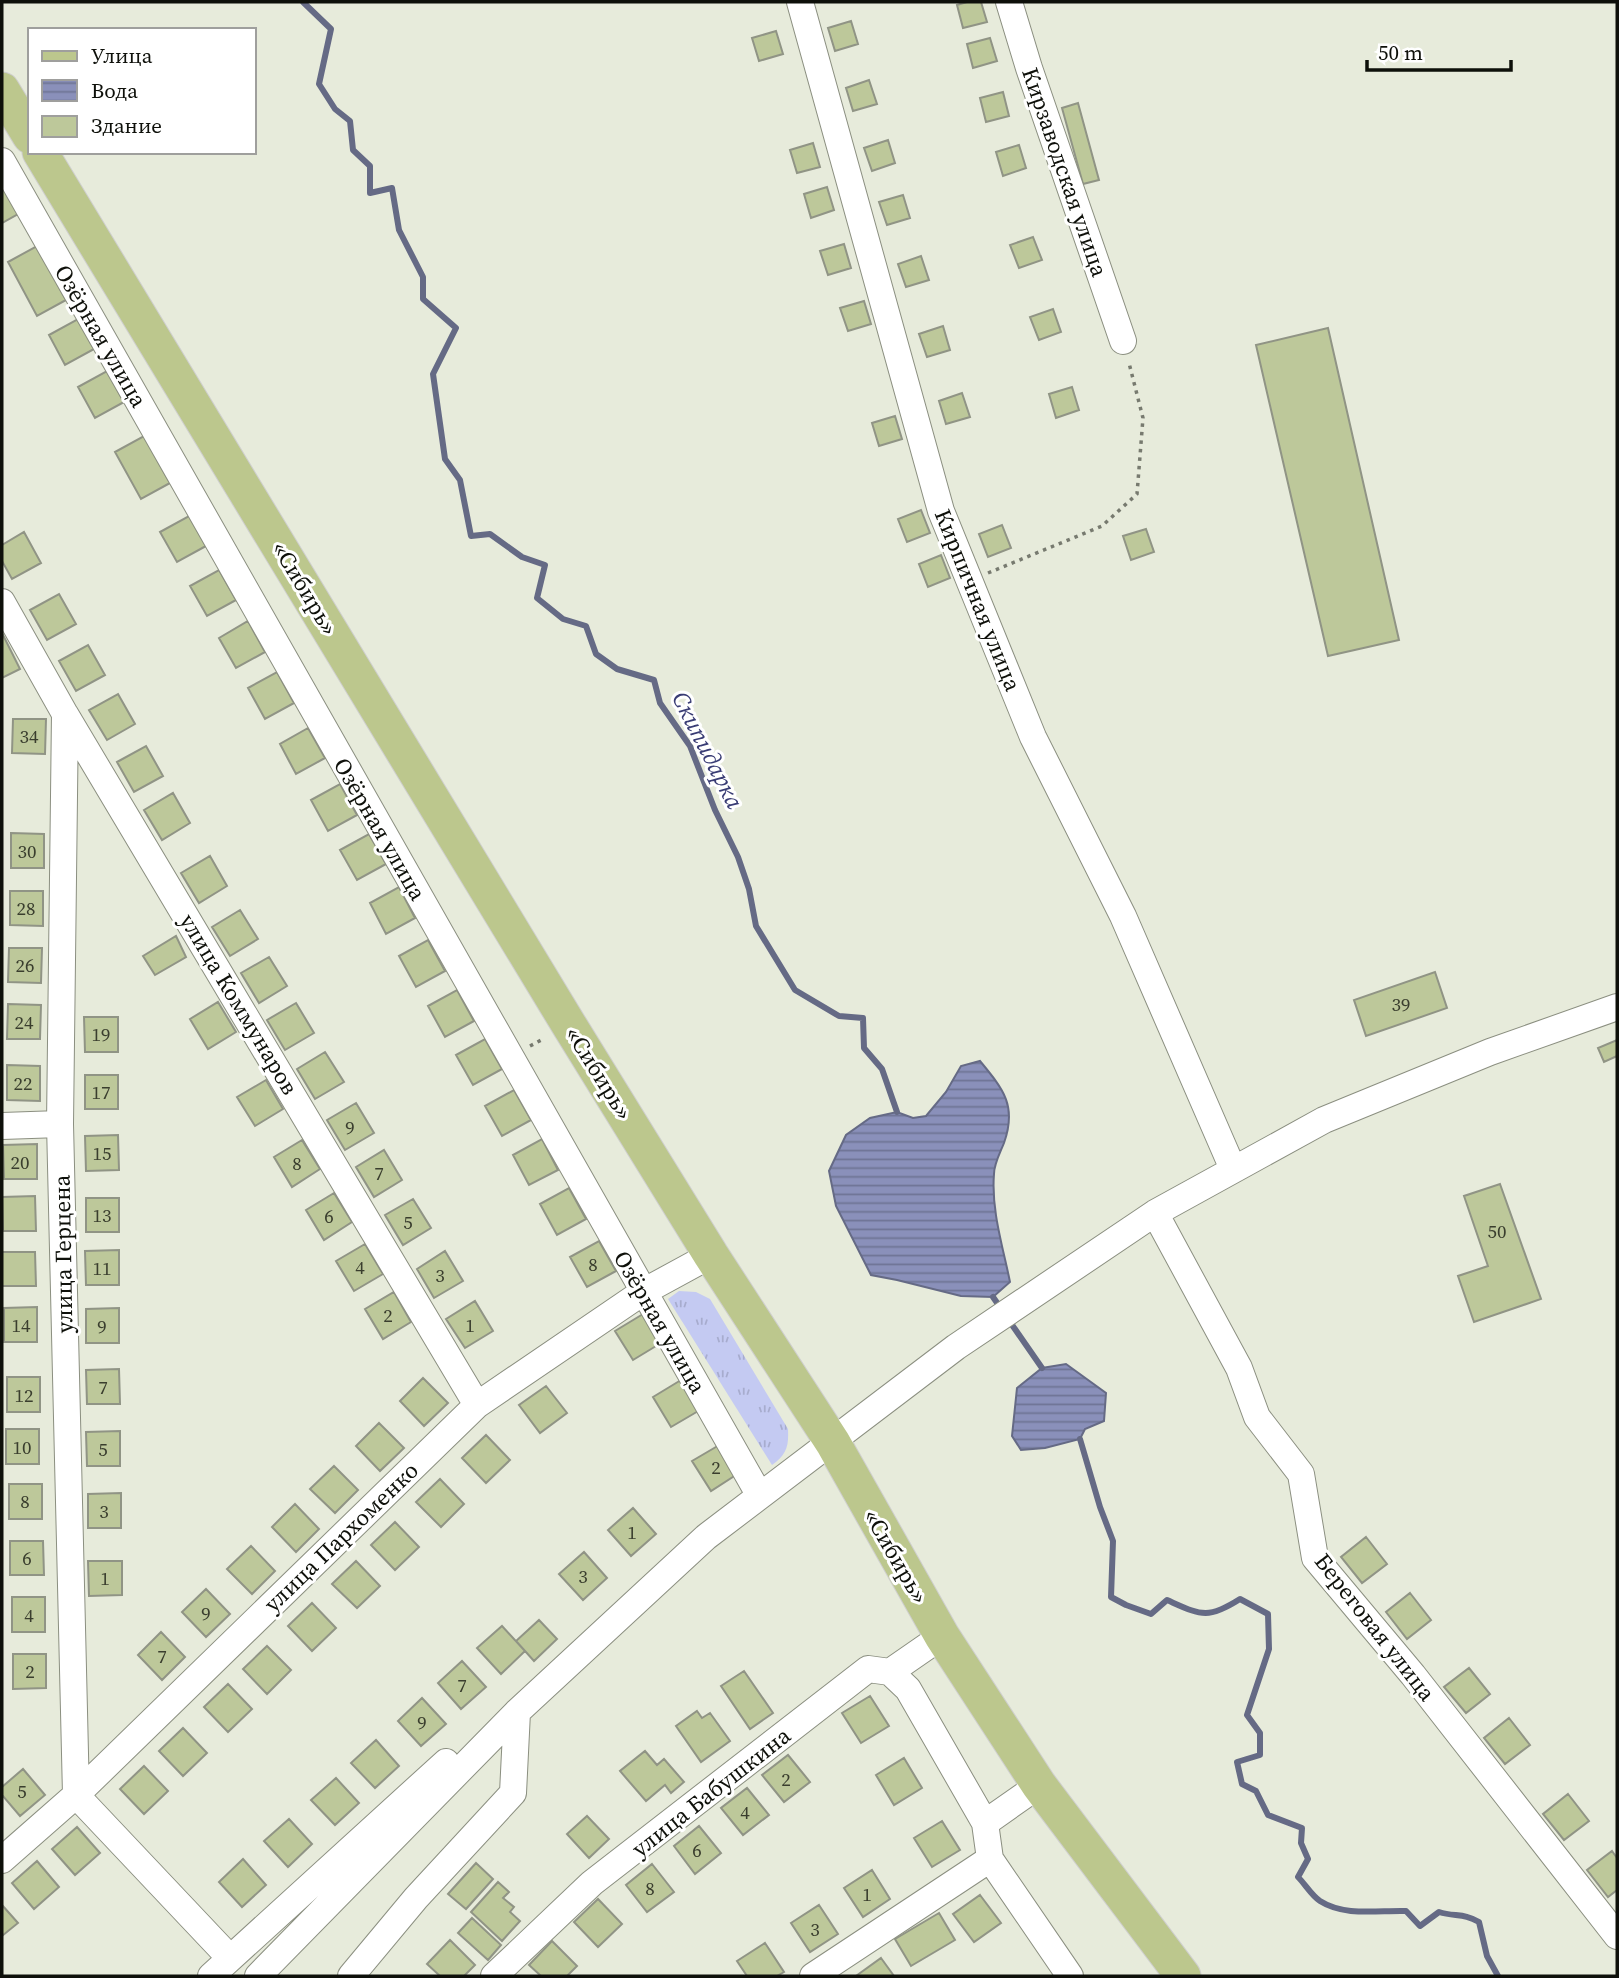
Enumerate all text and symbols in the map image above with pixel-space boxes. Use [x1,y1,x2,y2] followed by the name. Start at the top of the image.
[28,28,256,154] legend
[1367,28,1510,72] scale bar
[1378,38,1423,67] text: 50 m
[91,41,153,70] text: Улица
[1014,63,1116,281] street label: Кирзаводская улица
[91,76,138,105] text: Вода
[91,111,162,140] text: Здание
[47,259,155,413] street label: Озёрная улица
[927,504,1029,696] street label: Кирпичная улица
[265,535,345,641] street label: «Сибирь»
[664,686,752,815] water label: Скипидарка
[19,723,39,749] house number: 34
[326,752,434,906] street label: Озёрная улица
[17,838,37,864] house number: 30
[16,895,36,921] house number: 28
[172,907,306,1101] street label: улица Коммунаров
[15,952,35,978] house number: 26
[1391,991,1411,1017] house number: 39
[14,1009,34,1035] house number: 24
[91,1021,111,1047] house number: 19
[558,1021,640,1125] street label: «Сибирь»
[13,1070,33,1096] house number: 22
[91,1079,111,1105] house number: 17
[345,1114,355,1140] house number: 9
[92,1140,112,1166] house number: 15
[10,1149,30,1175] house number: 20
[292,1150,302,1176] house number: 8
[374,1160,384,1186] house number: 7
[46,1174,80,1334] street label: улица Герцена
[92,1202,112,1228] house number: 13
[324,1203,334,1229] house number: 6
[403,1209,413,1235] house number: 5
[1487,1218,1507,1244] house number: 50
[606,1245,714,1399] street label: Озёрная улица
[588,1251,598,1277] house number: 8
[355,1254,365,1280] house number: 4
[92,1255,112,1281] house number: 11
[435,1262,445,1288] house number: 3
[383,1302,393,1328] house number: 2
[11,1312,31,1338] house number: 14
[465,1312,475,1338] house number: 1
[97,1313,107,1339] house number: 9
[98,1374,108,1400] house number: 7
[14,1382,34,1408] house number: 12
[12,1434,32,1460] house number: 10
[98,1436,108,1462] house number: 5
[711,1454,721,1480] house number: 2
[257,1455,425,1619] street label: улица Пархоменко
[20,1488,30,1514] house number: 8
[99,1498,109,1524] house number: 3
[856,1503,936,1609] street label: «Сибирь»
[627,1519,637,1545] house number: 1
[22,1545,32,1571] house number: 6
[1307,1546,1443,1708] street label: Береговая улица
[578,1563,588,1589] house number: 3
[100,1565,110,1591] house number: 1
[201,1600,211,1626] house number: 9
[24,1602,34,1628] house number: 4
[157,1643,167,1669] house number: 7
[25,1658,35,1684] house number: 2
[457,1672,467,1698] house number: 7
[417,1709,427,1735] house number: 9
[625,1720,797,1864] street label: улица Бабушкина
[781,1766,791,1792] house number: 2
[17,1778,27,1804] house number: 5
[740,1799,750,1825] house number: 4
[692,1837,702,1863] house number: 6
[645,1875,655,1901] house number: 8
[862,1881,872,1907] house number: 1
[810,1916,820,1942] house number: 3

